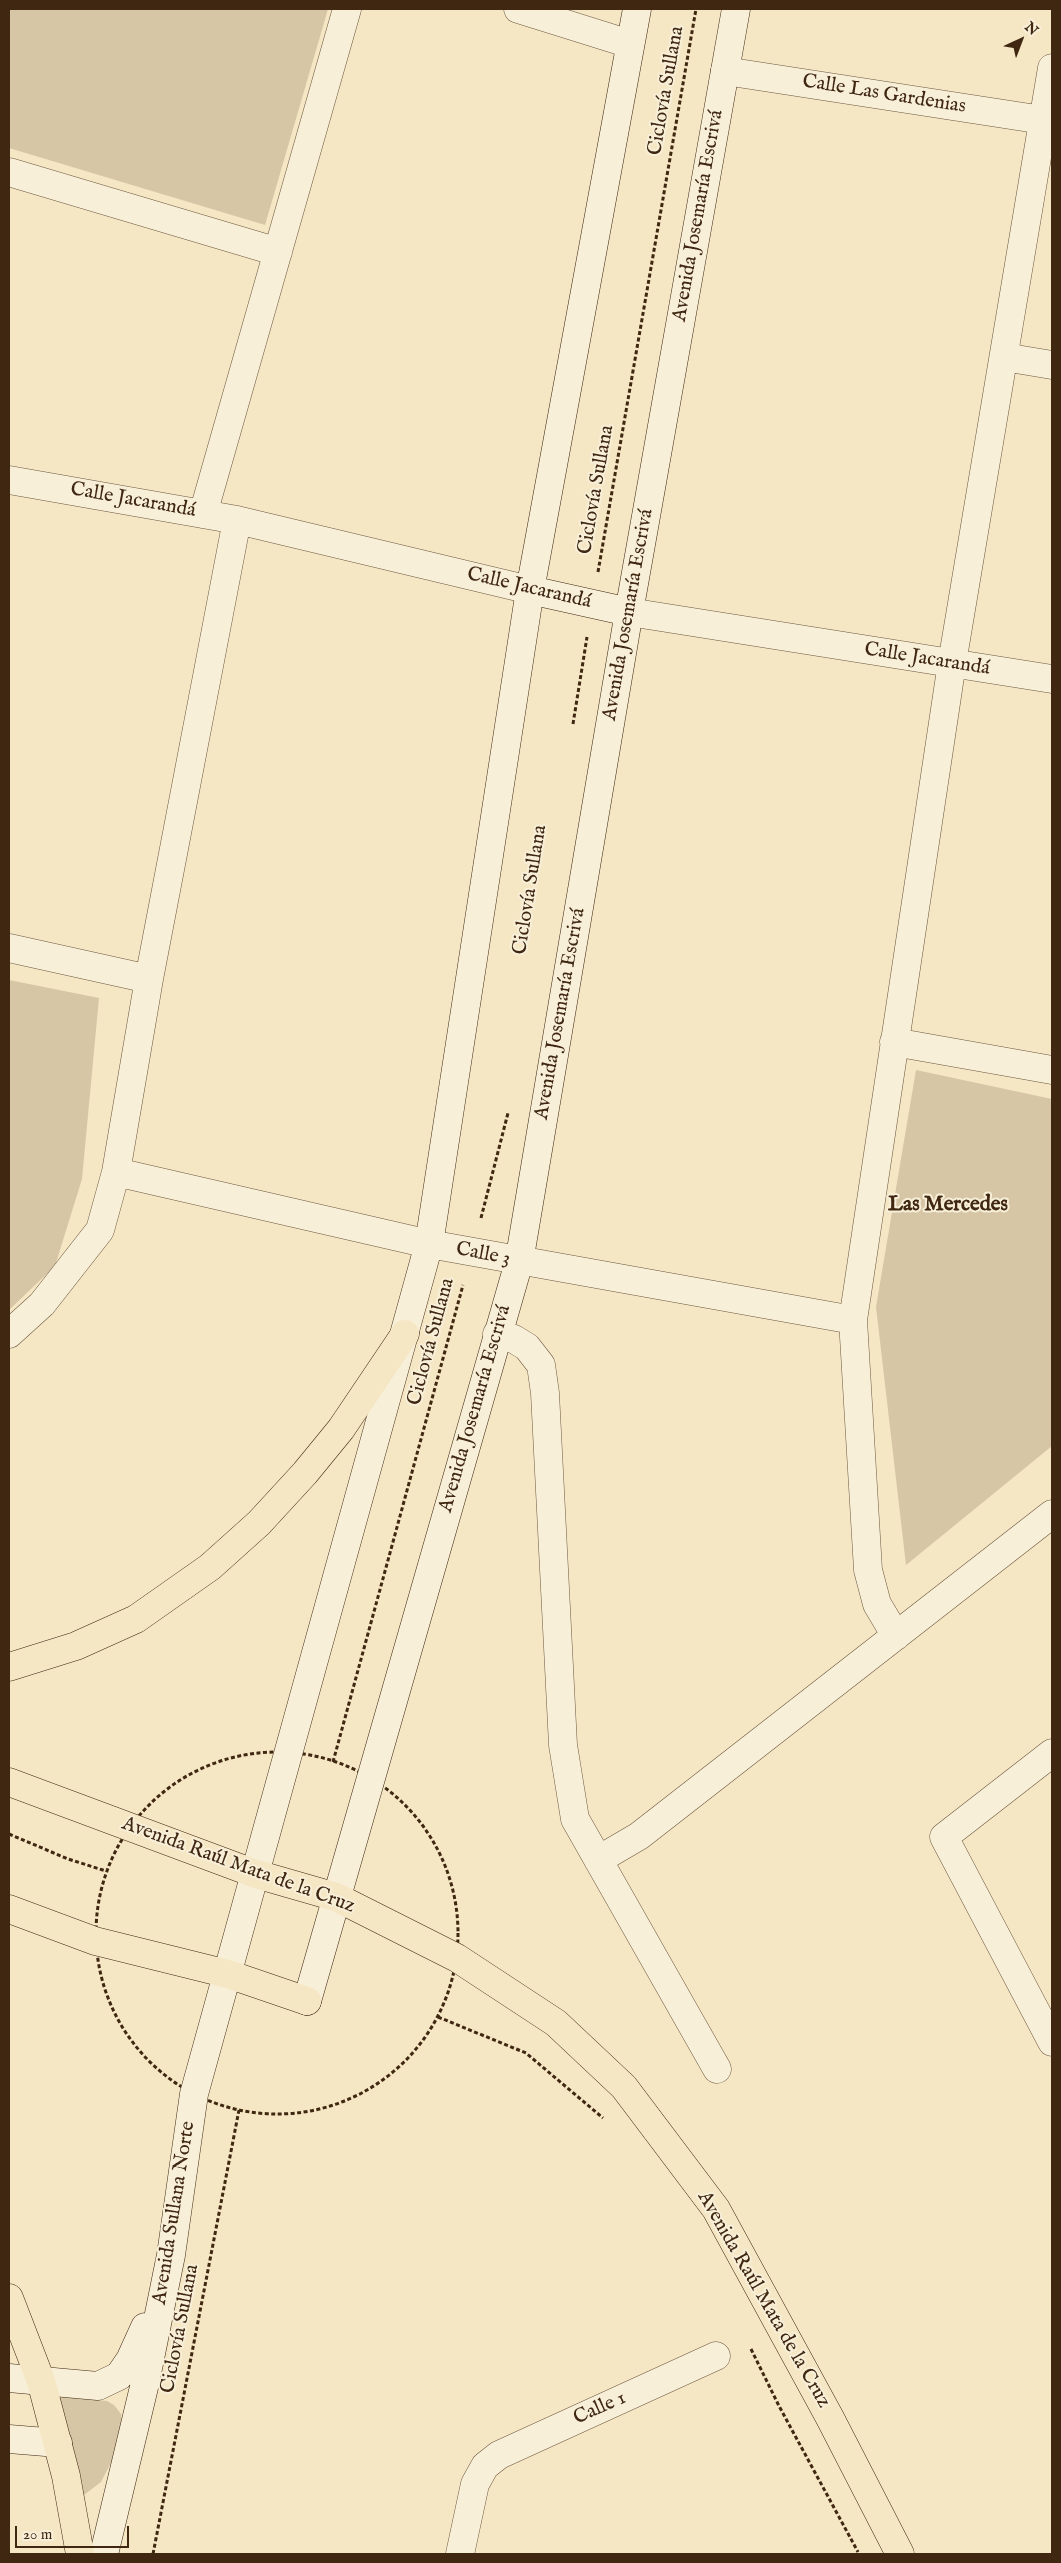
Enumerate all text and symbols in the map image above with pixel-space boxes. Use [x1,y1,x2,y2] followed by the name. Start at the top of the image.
[996,15,1046,65] north arrow
[1021,18,1042,40] text: N
[644,25,690,157] street label: Ciclovía Sullana
[801,70,967,120] street label: Calle Las Gardenias
[669,108,729,324] street label: Avenida Josemaría Escrivá
[574,424,620,556] street label: Ciclovía Sullana
[68,478,198,524] street label: Calle Jacarandá
[599,507,659,723] street label: Avenida Josemaría Escrivá
[465,563,593,615] street label: Calle Jacarandá
[863,638,991,682] street label: Calle Jacarandá
[509,824,553,956] street label: Ciclovía Sullana
[531,906,591,1122] street label: Avenida Josemaría Escrivá
[888,1193,1008,1219] district label: Las Mercedes
[454,1238,512,1272] street label: Calle 3
[403,1276,461,1408] street label: Ciclovía Sullana
[435,1303,517,1515] street label: Avenida Josemaría Escrivá
[118,1813,358,1919] street label: Avenida Raúl Mata de la Cruz
[149,2120,201,2306] street label: Avenida Sullana Norte
[691,2188,835,2412] street label: Avenida Raúl Mata de la Cruz
[157,2263,205,2395] street label: Ciclovía Sullana
[570,2387,630,2431] street label: Calle 1
[18,2516,131,2548] scale bar
[23,2525,52,2544] text: 20 m

